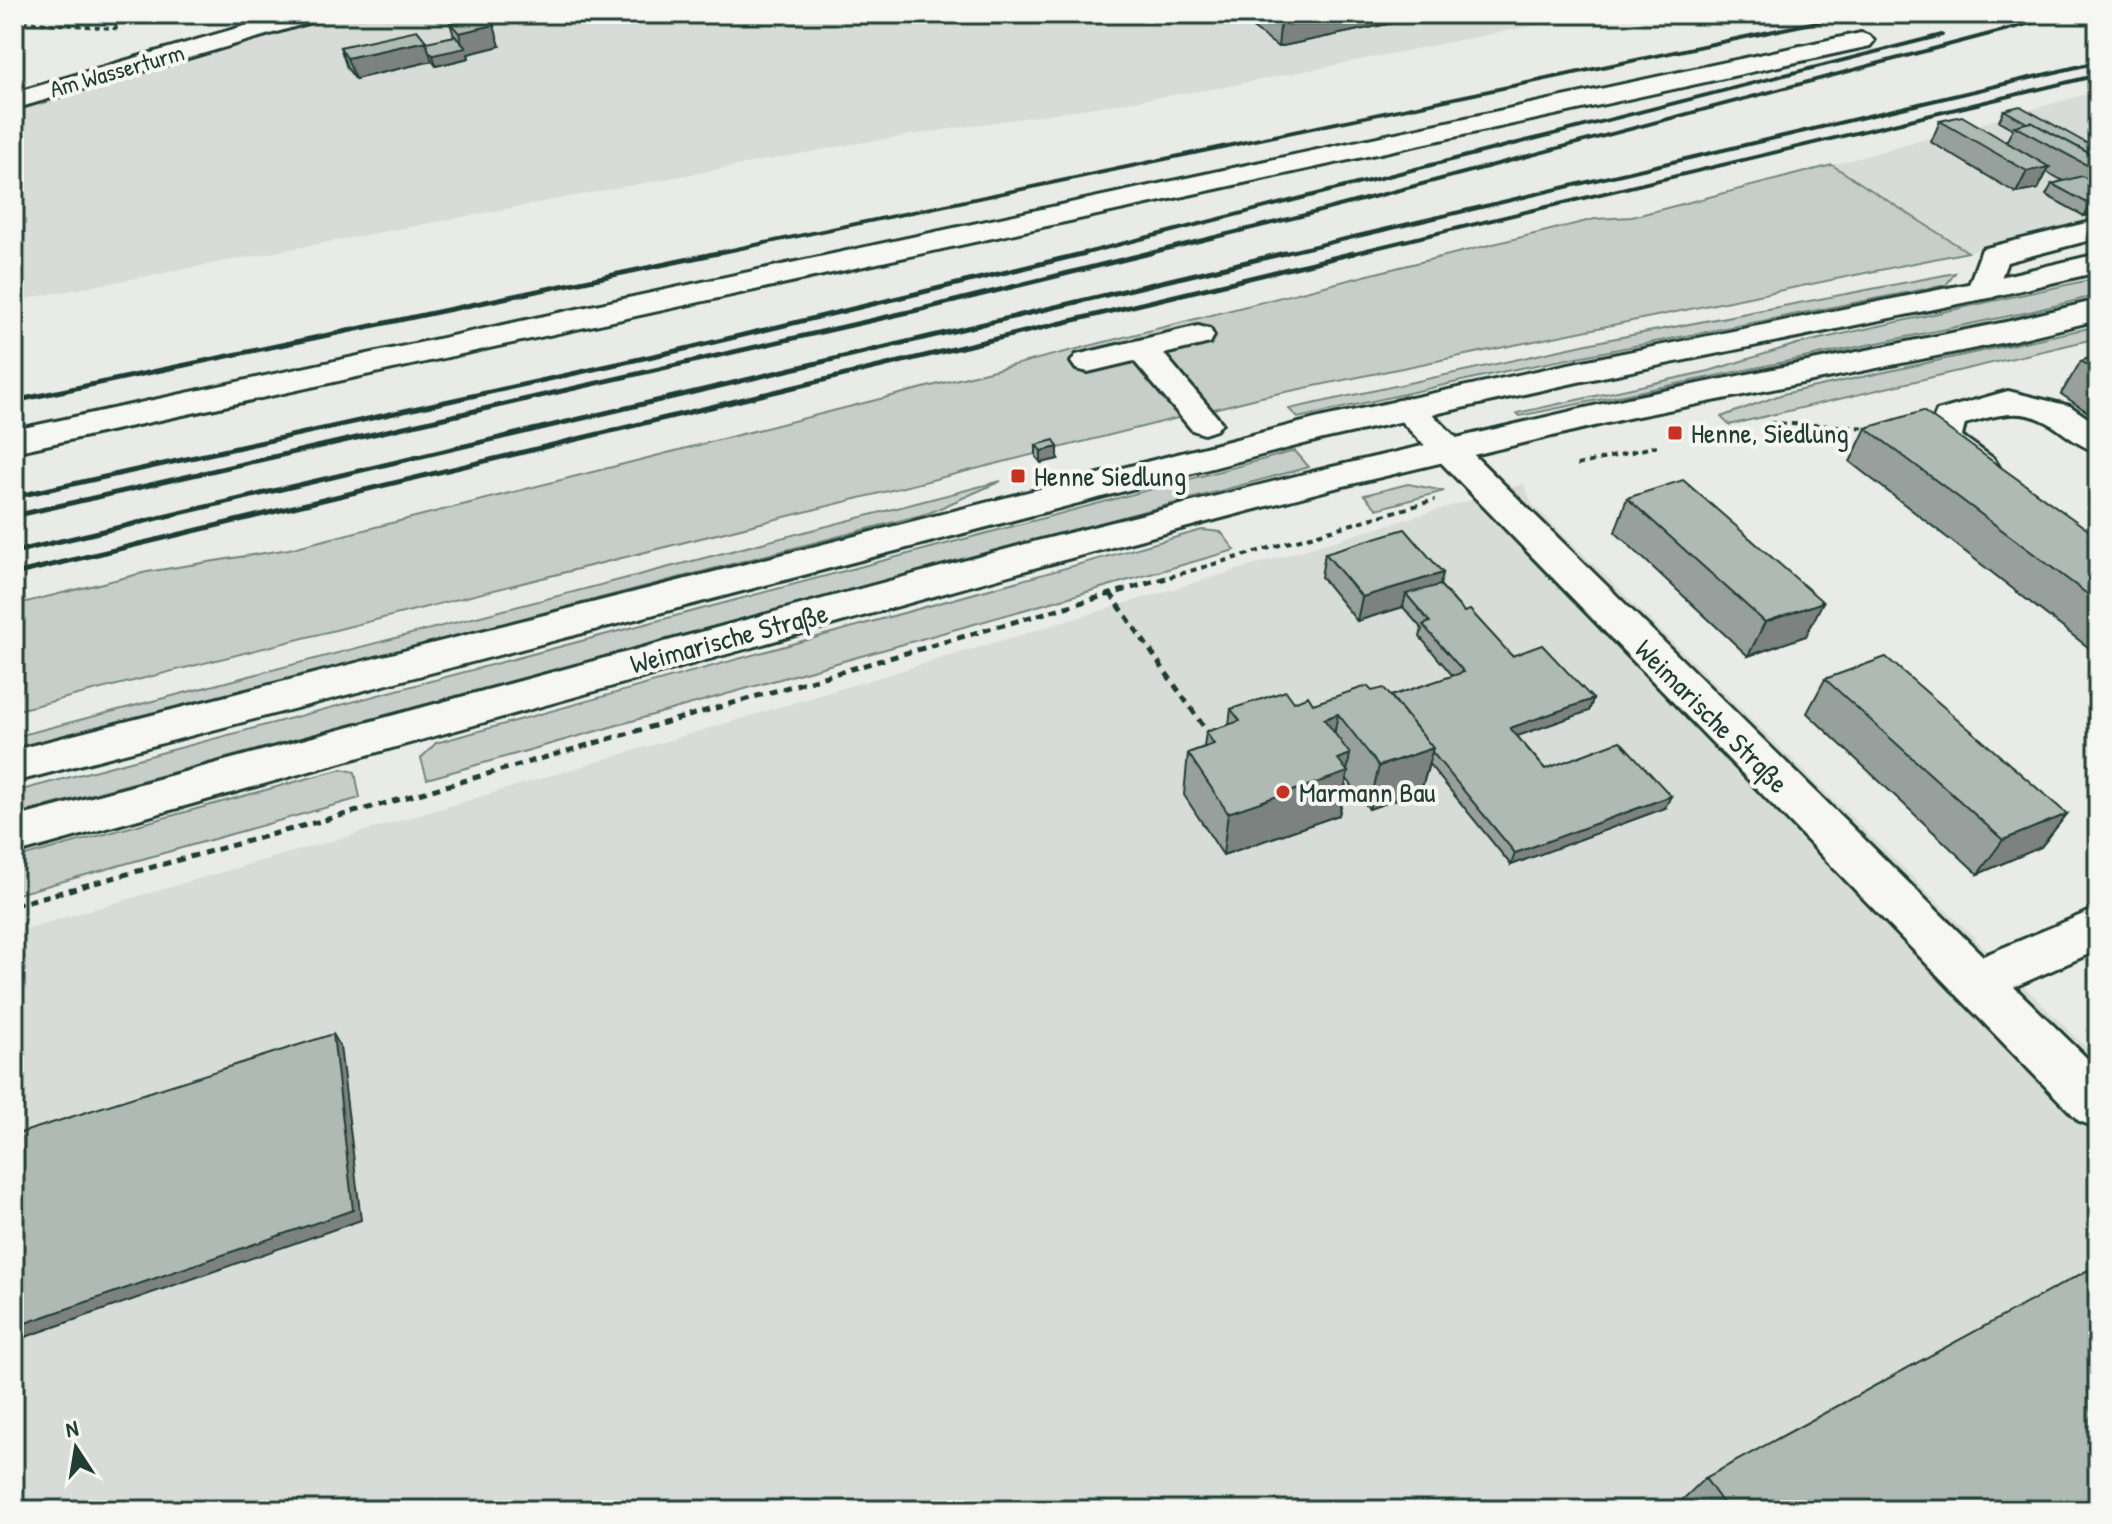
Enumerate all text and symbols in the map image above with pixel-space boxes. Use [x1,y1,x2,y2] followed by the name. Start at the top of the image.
[46,36,188,104] street label: Am Wasserturm
[1691,414,1849,452] place label: Henne, Siedlung
[1666,424,1684,442] marker: Henne, Siedlung
[1034,457,1186,495] place label: Henne Siedlung
[1009,467,1027,485] marker: Henne Siedlung
[626,593,832,683] street label: Weimarische Straße
[1627,631,1797,801] street label: Weimarische Straße
[1299,773,1436,811] place label: Marmann Bau
[1274,783,1292,801] marker: Marmann Bau
[36,1408,116,1488] north arrow
[63,1412,81,1444] text: N

